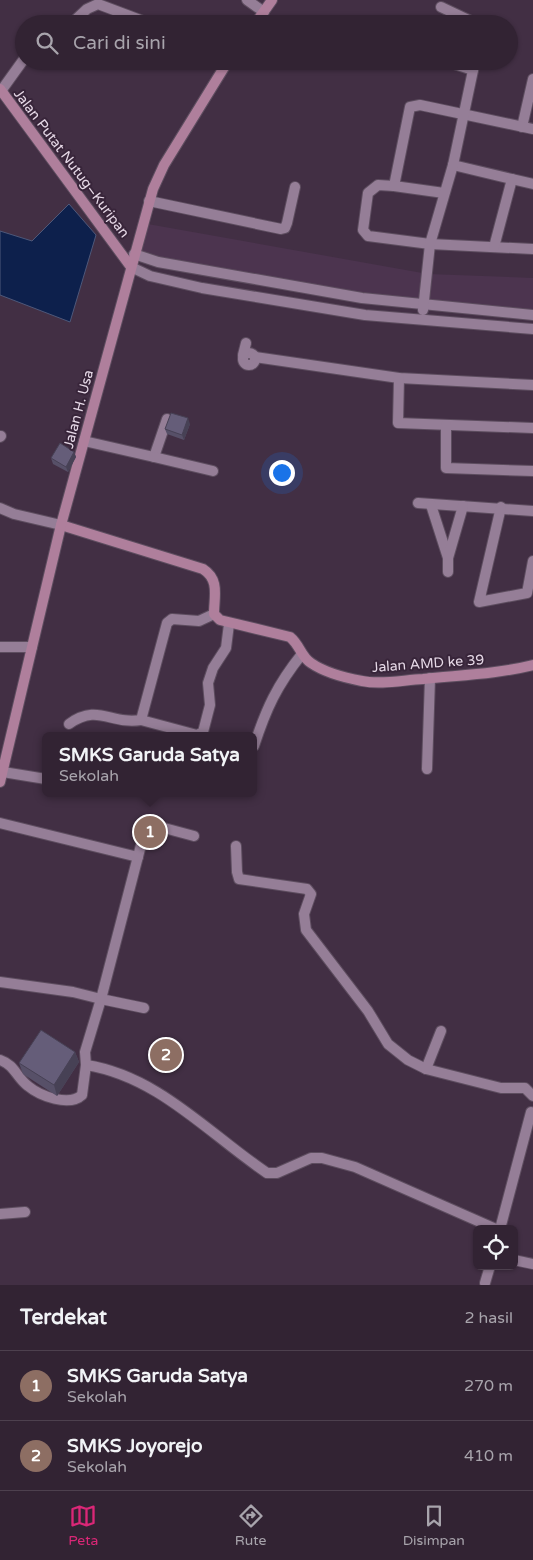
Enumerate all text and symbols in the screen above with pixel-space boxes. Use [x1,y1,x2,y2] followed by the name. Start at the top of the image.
[15,15,518,70] search box
[33,29,61,57] icon: search
[73,32,166,54] text: Cari di sini
[10,86,133,241] street label: Jalan Putat Nutug–Kuripan
[60,368,97,450] street label: Jalan H. Usa
[269,460,295,486] your location
[371,651,485,676] street label: Jalan AMD ke 39
[42,732,257,797] popup
[59,744,240,766] text: SMKS Garuda Satya
[59,766,119,786] text: Sekolah
[134,813,166,851] pin: 1
[150,1036,182,1074] pin: 2
[473,1225,518,1270] map controls
[473,1225,518,1270] button: locate
[20,1305,107,1330] text: Terdekat
[464,1308,513,1328] text: 2 hasil
[67,1365,248,1387] text: SMKS Garuda Satya
[31,1376,41,1396] text: 1
[464,1376,513,1396] text: 270 m
[67,1387,127,1407] text: Sekolah
[67,1435,202,1457] text: SMKS Joyorejo
[31,1446,41,1466] text: 2
[464,1446,513,1466] text: 410 m
[67,1457,127,1477] text: Sekolah
[68,1502,98,1549] tab: Peta
[235,1502,266,1549] tab: Rute
[403,1502,465,1549] tab: Disimpan

